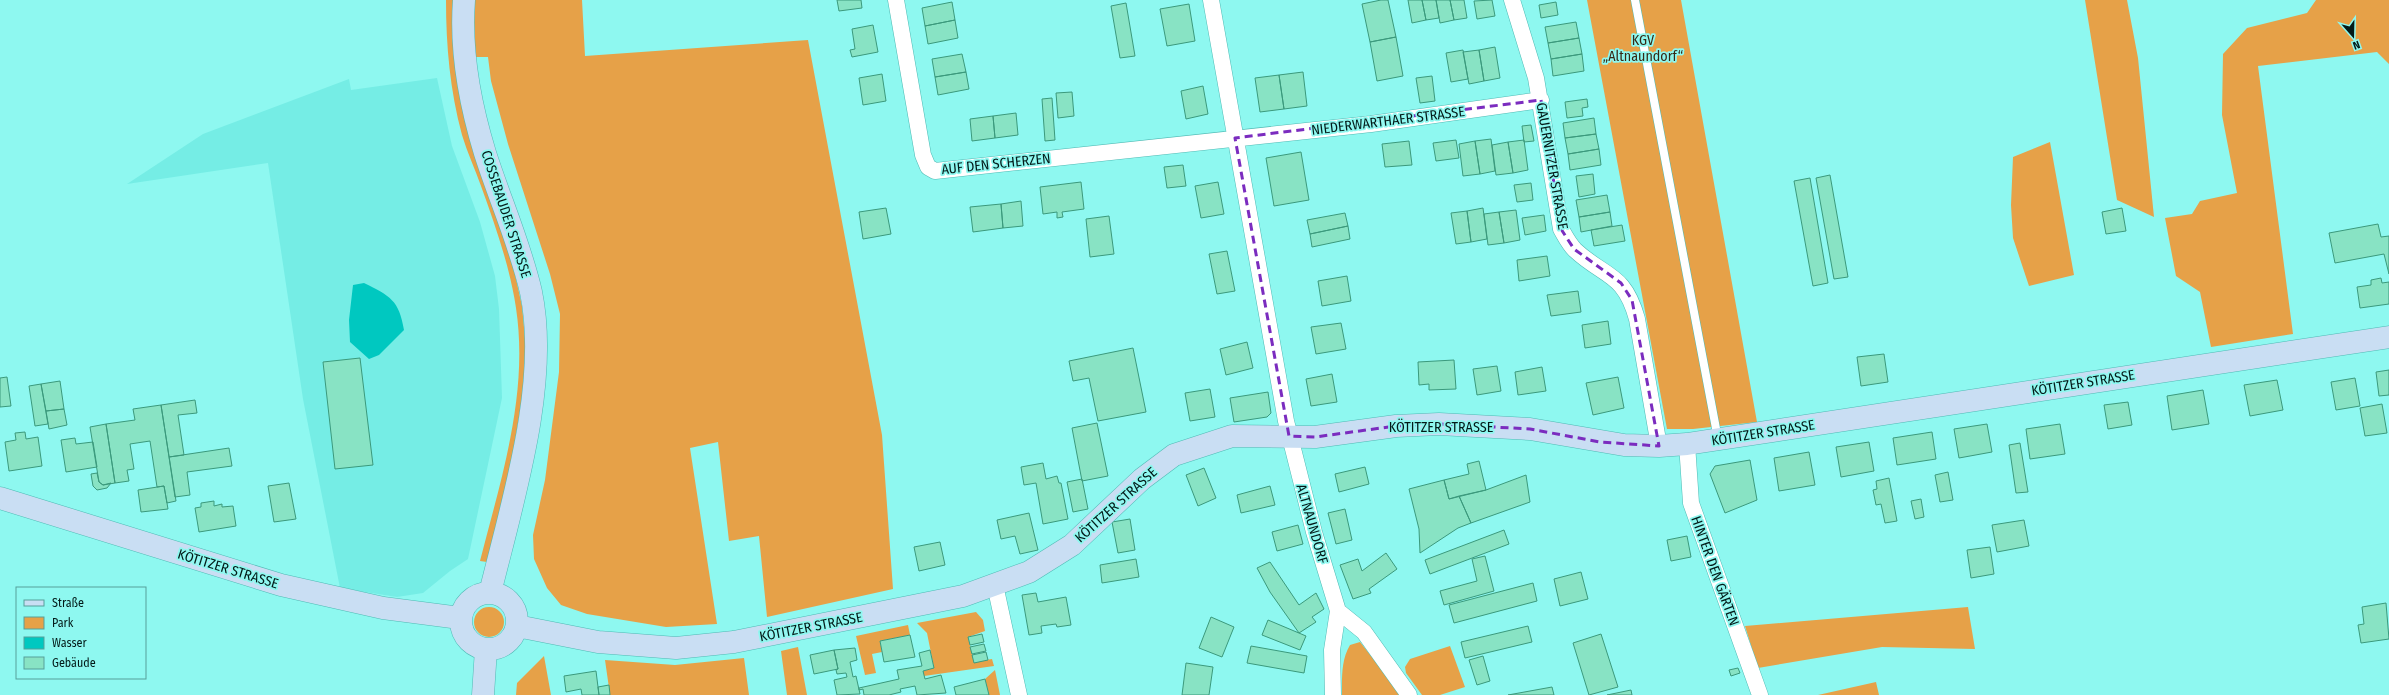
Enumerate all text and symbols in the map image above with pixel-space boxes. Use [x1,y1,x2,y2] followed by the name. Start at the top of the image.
[2333,16,2373,56] north arrow
[1603,32,1683,65] park label: KGV „Altnaundorf“
[2351,38,2362,52] text: N
[1532,101,1572,231] street label: GAUERNITZER STRASSE
[1310,103,1466,139] street label: NIEDERWARTHAER STRASSE
[477,148,535,280] street label: COSSEBAUDER STRASSE
[941,150,1051,178] street label: AUF DEN SCHERZEN
[2030,365,2136,400] street label: KÖTITZER STRASSE
[1710,415,1816,450] street label: KÖTITZER STRASSE
[1389,418,1494,436] street label: KÖTITZER STRASSE
[1071,463,1161,546] street label: KÖTITZER STRASSE
[1293,482,1331,566] street label: ALTNAUNDORF
[1687,514,1743,628] street label: HINTER DEN GÄRTEN
[176,545,281,593] street label: KÖTITZER STRASSE
[16,587,146,679] legend
[52,596,84,610] text: Straße
[758,608,864,645] street label: KÖTITZER STRASSE
[52,616,74,630] text: Park
[52,636,87,650] text: Wasser
[52,656,96,670] text: Gebäude

